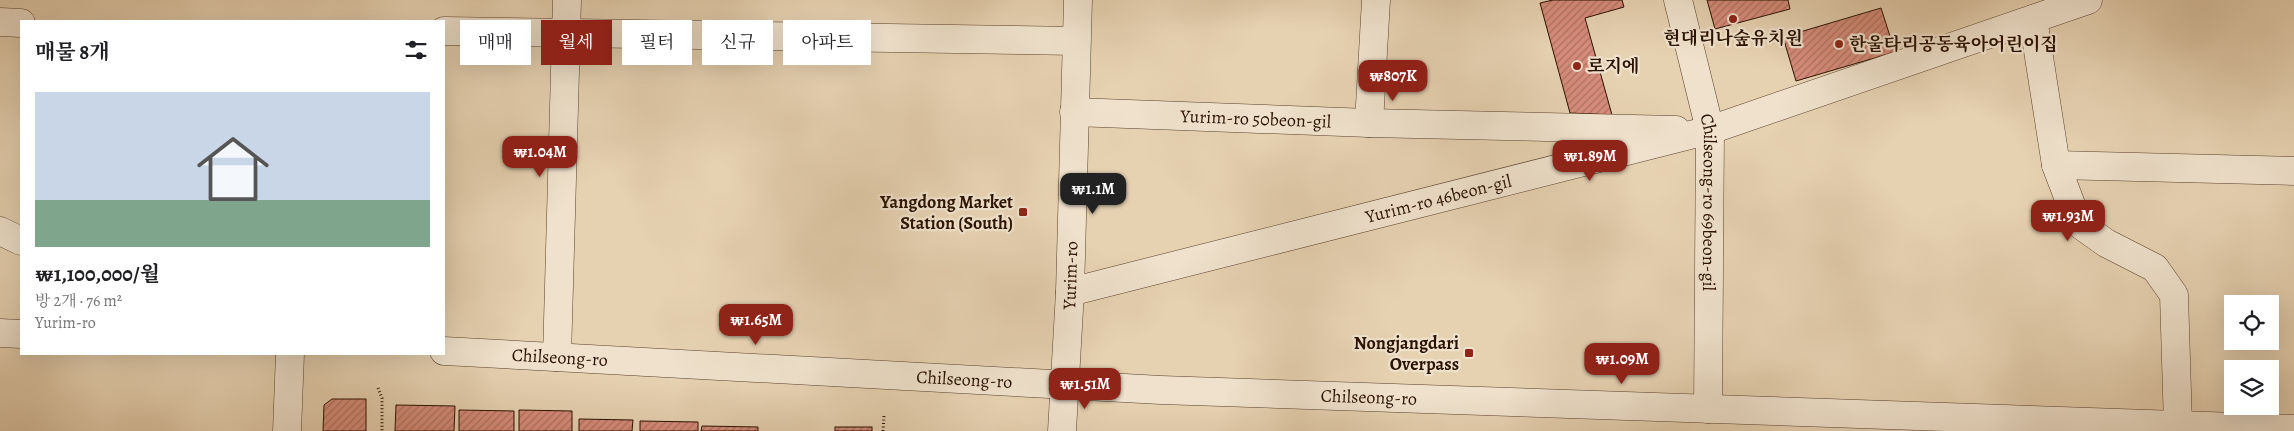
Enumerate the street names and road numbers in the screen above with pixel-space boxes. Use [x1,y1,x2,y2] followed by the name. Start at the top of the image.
[1179,104,1332,134] street label: Yurim-ro 50beon-gil
[1694,111,1723,292] street label: Chilseong-ro 69beon-gil
[1362,169,1515,229] street label: Yurim-ro 46beon-gil
[1057,241,1083,311] street label: Yurim-ro
[511,343,609,372] street label: Chilseong-ro
[916,365,1013,394] street label: Chilseong-ro
[1320,384,1417,411] street label: Chilseong-ro

